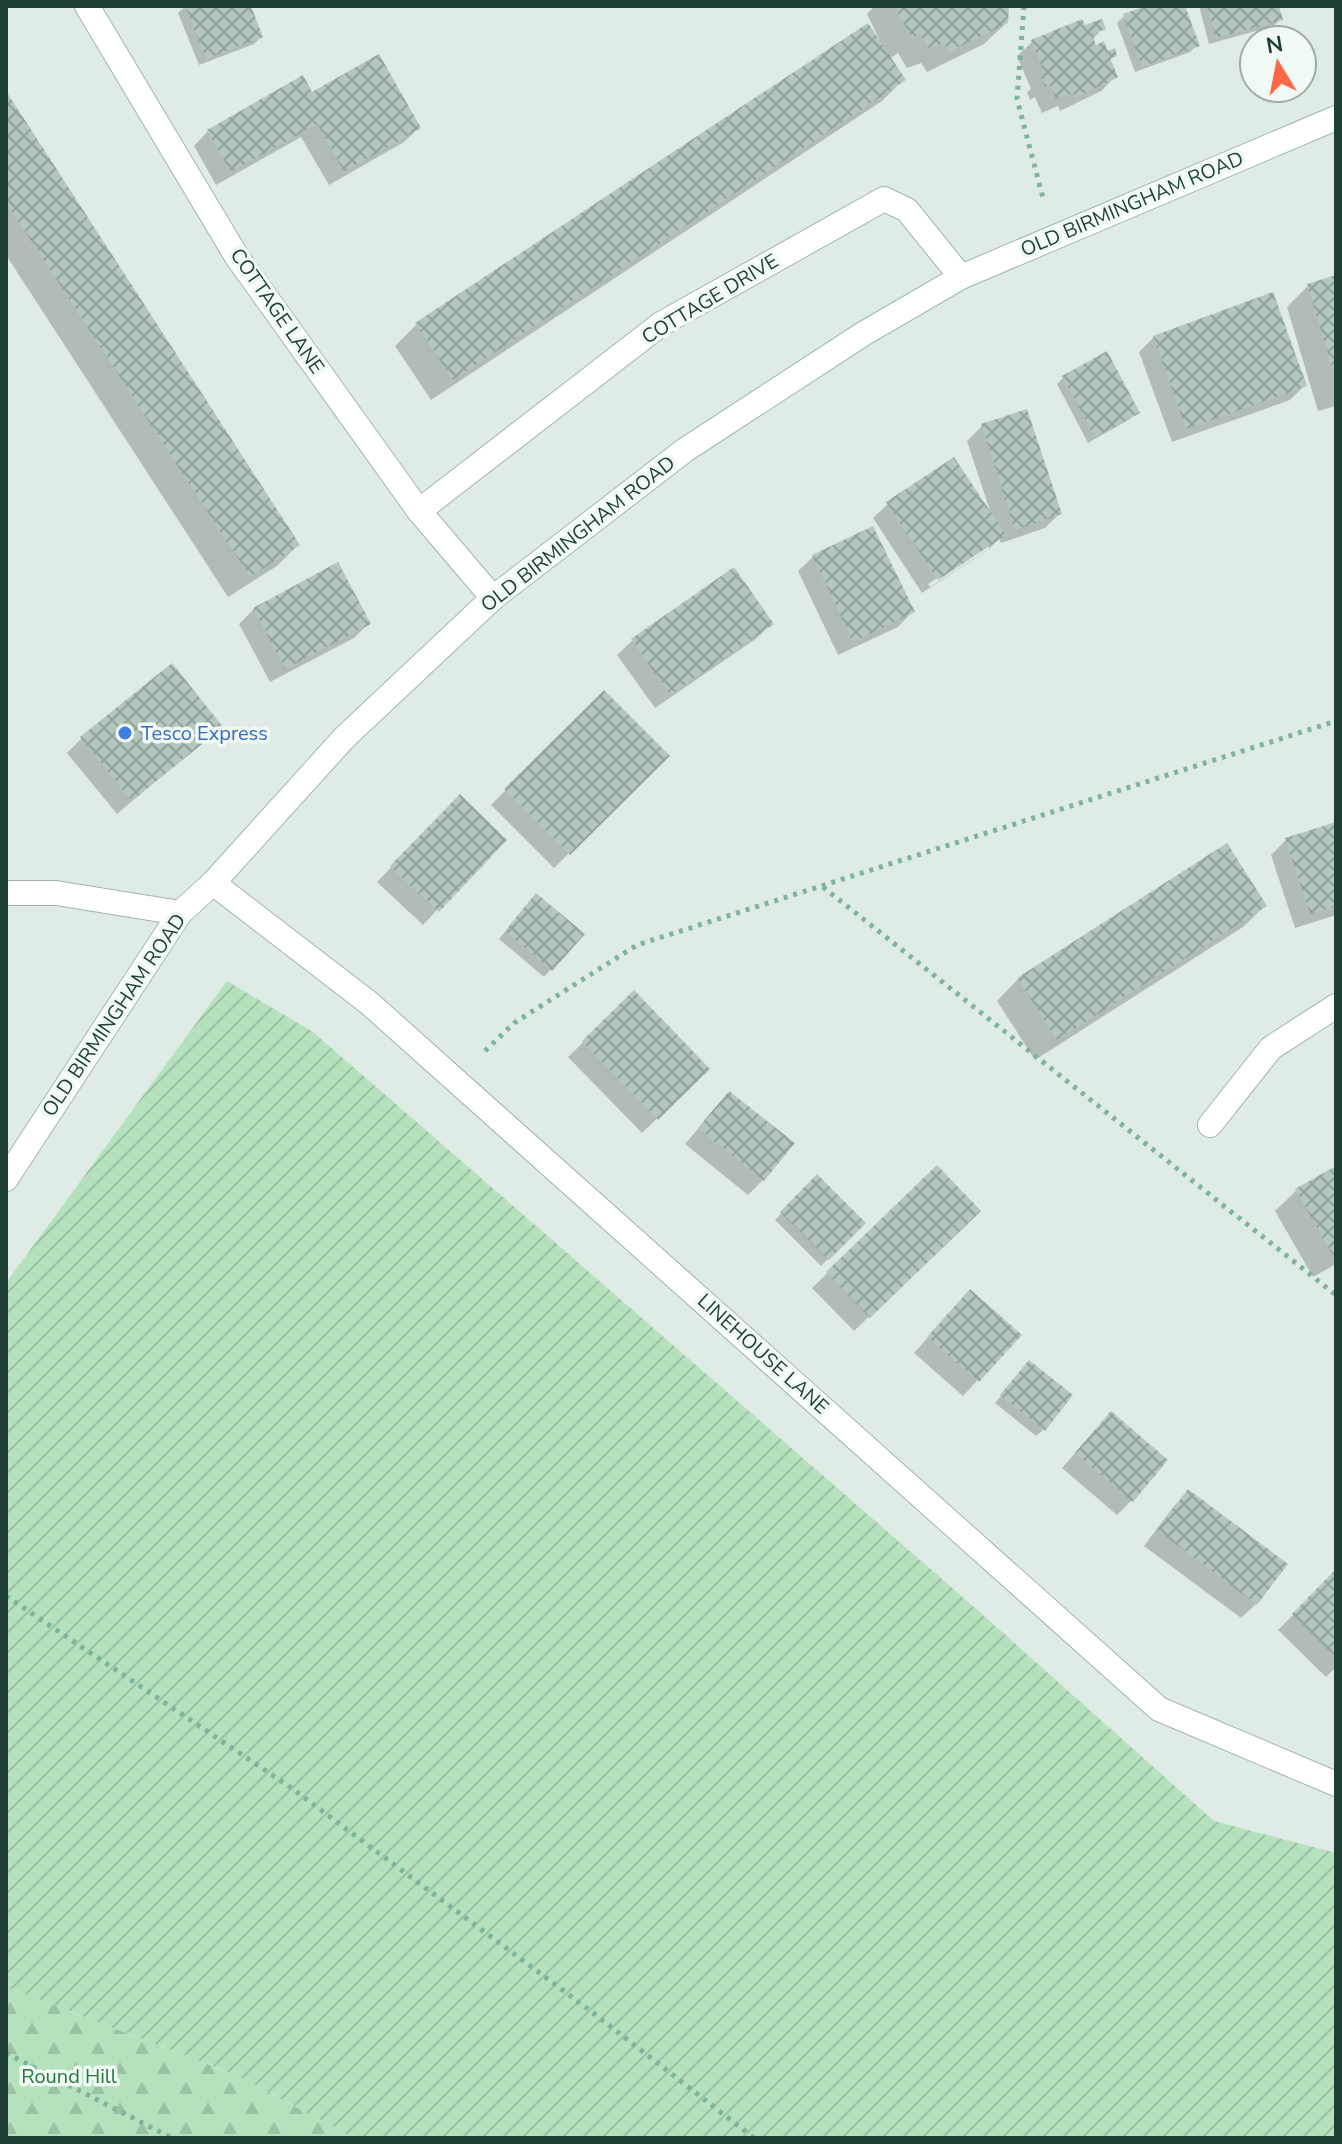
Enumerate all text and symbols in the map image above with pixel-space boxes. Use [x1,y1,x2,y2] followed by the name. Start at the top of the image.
[1238,24,1318,104] north arrow
[1264,29,1285,61] text: N
[1016,145,1248,263] street label: OLD BIRMINGHAM ROAD
[224,243,330,379] street label: COTTAGE LANE
[637,248,783,350] street label: COTTAGE DRIVE
[475,450,681,618] street label: OLD BIRMINGHAM ROAD
[141,720,268,747] place label: Tesco Express
[116,724,134,742] marker: Tesco Express
[36,908,192,1122] street label: OLD BIRMINGHAM ROAD
[691,1288,835,1420] street label: LINEHOUSE LANE
[21,2063,117,2090] park label: Round Hill

